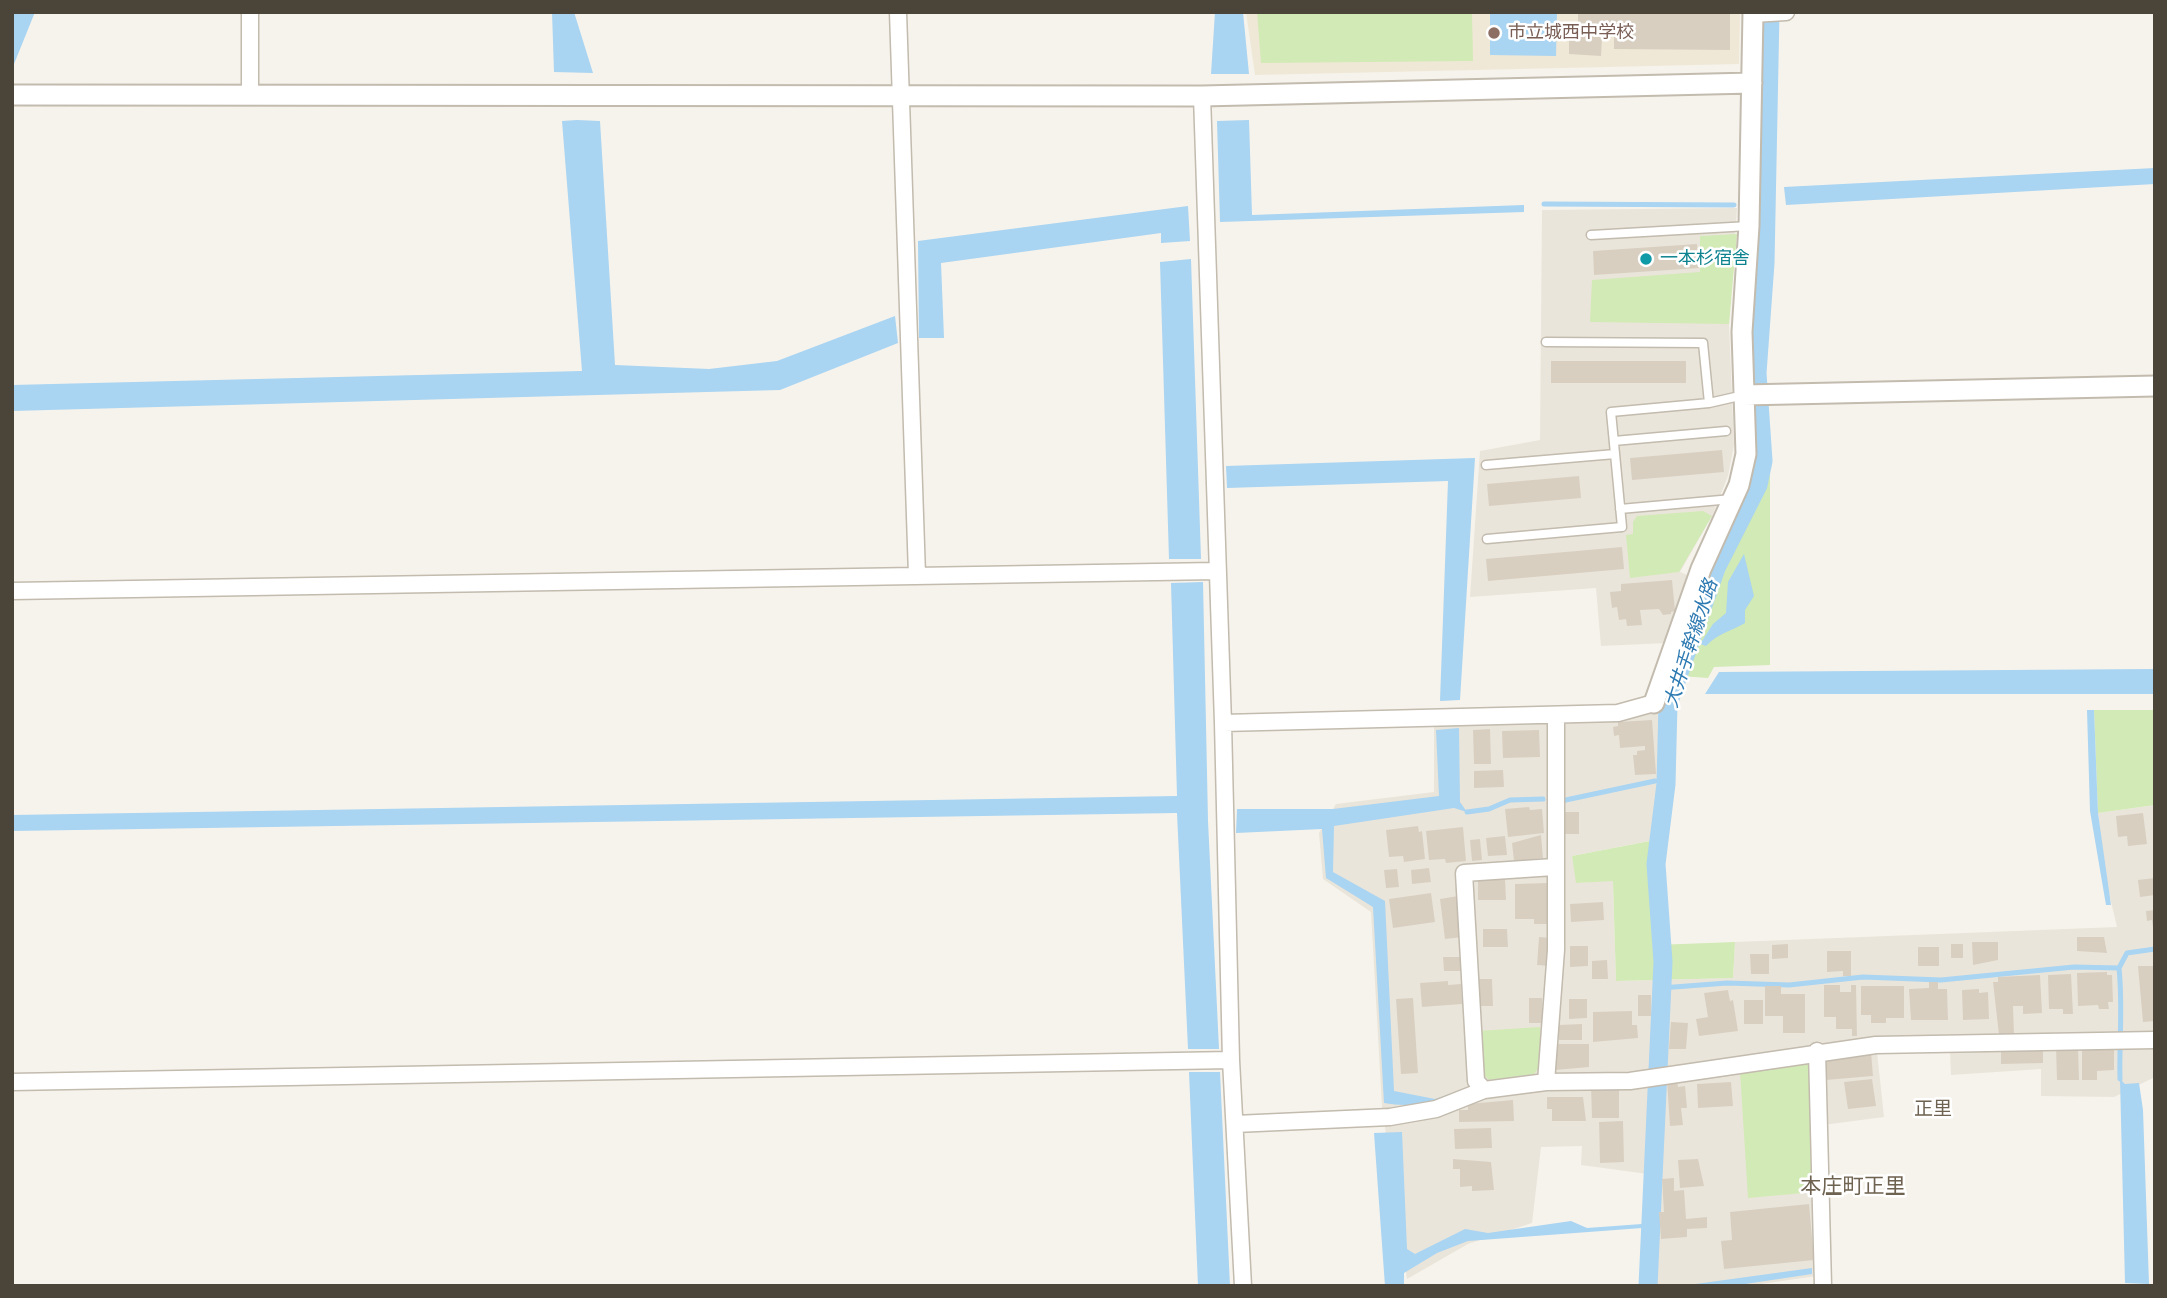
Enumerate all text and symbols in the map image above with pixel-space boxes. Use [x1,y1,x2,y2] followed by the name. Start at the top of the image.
[1508,22,1634,44] place label: 市立城西中学校
[1486,25,1502,41] marker: 市立城西中学校
[1660,248,1750,270] place label: 一本杉宿舎
[1638,251,1654,267] marker: 一本杉宿舎
[1661,577,1723,711] water label: 大井手幹線水路
[1914,1099,1952,1121] district label: 正里
[1801,1175,1905,1201] district label: 本庄町正里

